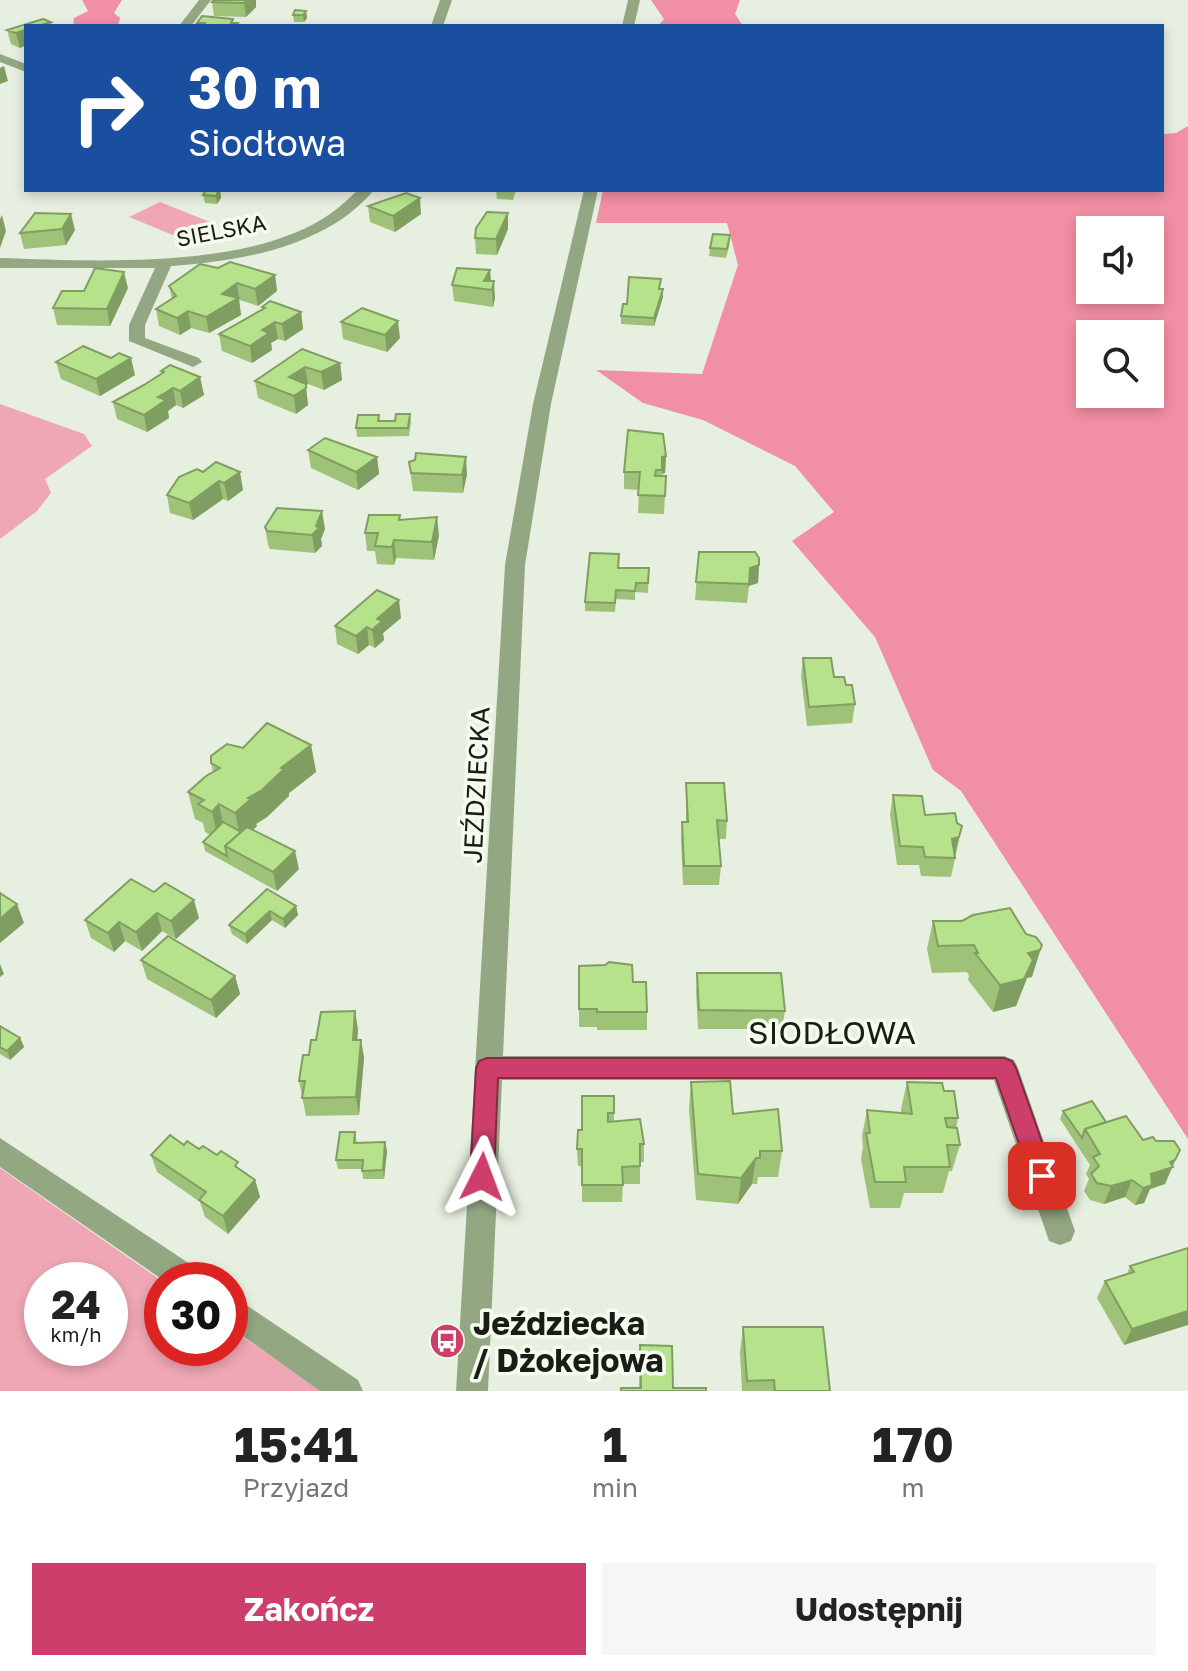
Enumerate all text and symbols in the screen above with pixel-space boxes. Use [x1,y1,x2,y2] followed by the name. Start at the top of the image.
[188,53,322,120] text: 30 m
[56,56,160,160] icon: right
[188,121,346,164] text: Siodłowa
[174,208,268,252] street label: SIELSKA
[1076,216,1164,408] map controls
[1076,216,1164,304] button: sound
[1076,320,1164,408] button: search
[456,706,496,864] street label: JEŹDZIECKA
[748,1013,916,1051] street label: SIODŁOWA
[440,1135,524,1219] position arrow
[1008,1142,1076,1210] pin
[1020,1154,1064,1198] icon: arrive
[144,1262,248,1366] speed limit sign: 30
[51,1280,101,1328] text: 24
[473,1304,664,1379] place label: Jeździecka / Dżokejowa
[51,1322,101,1346] text: km/h
[428,1322,466,1360] bus stop icon: Jeździecka / Dżokejowa
[234,1415,358,1473] text: 15:41
[603,1415,627,1473] text: 1
[872,1415,954,1473] text: 170
[243,1472,349,1503] text: Przyjazd
[592,1472,638,1503] text: min
[901,1472,924,1503] text: m
[32,1563,586,1655] button: Zakończ
[602,1563,1156,1655] button: Udostępnij

